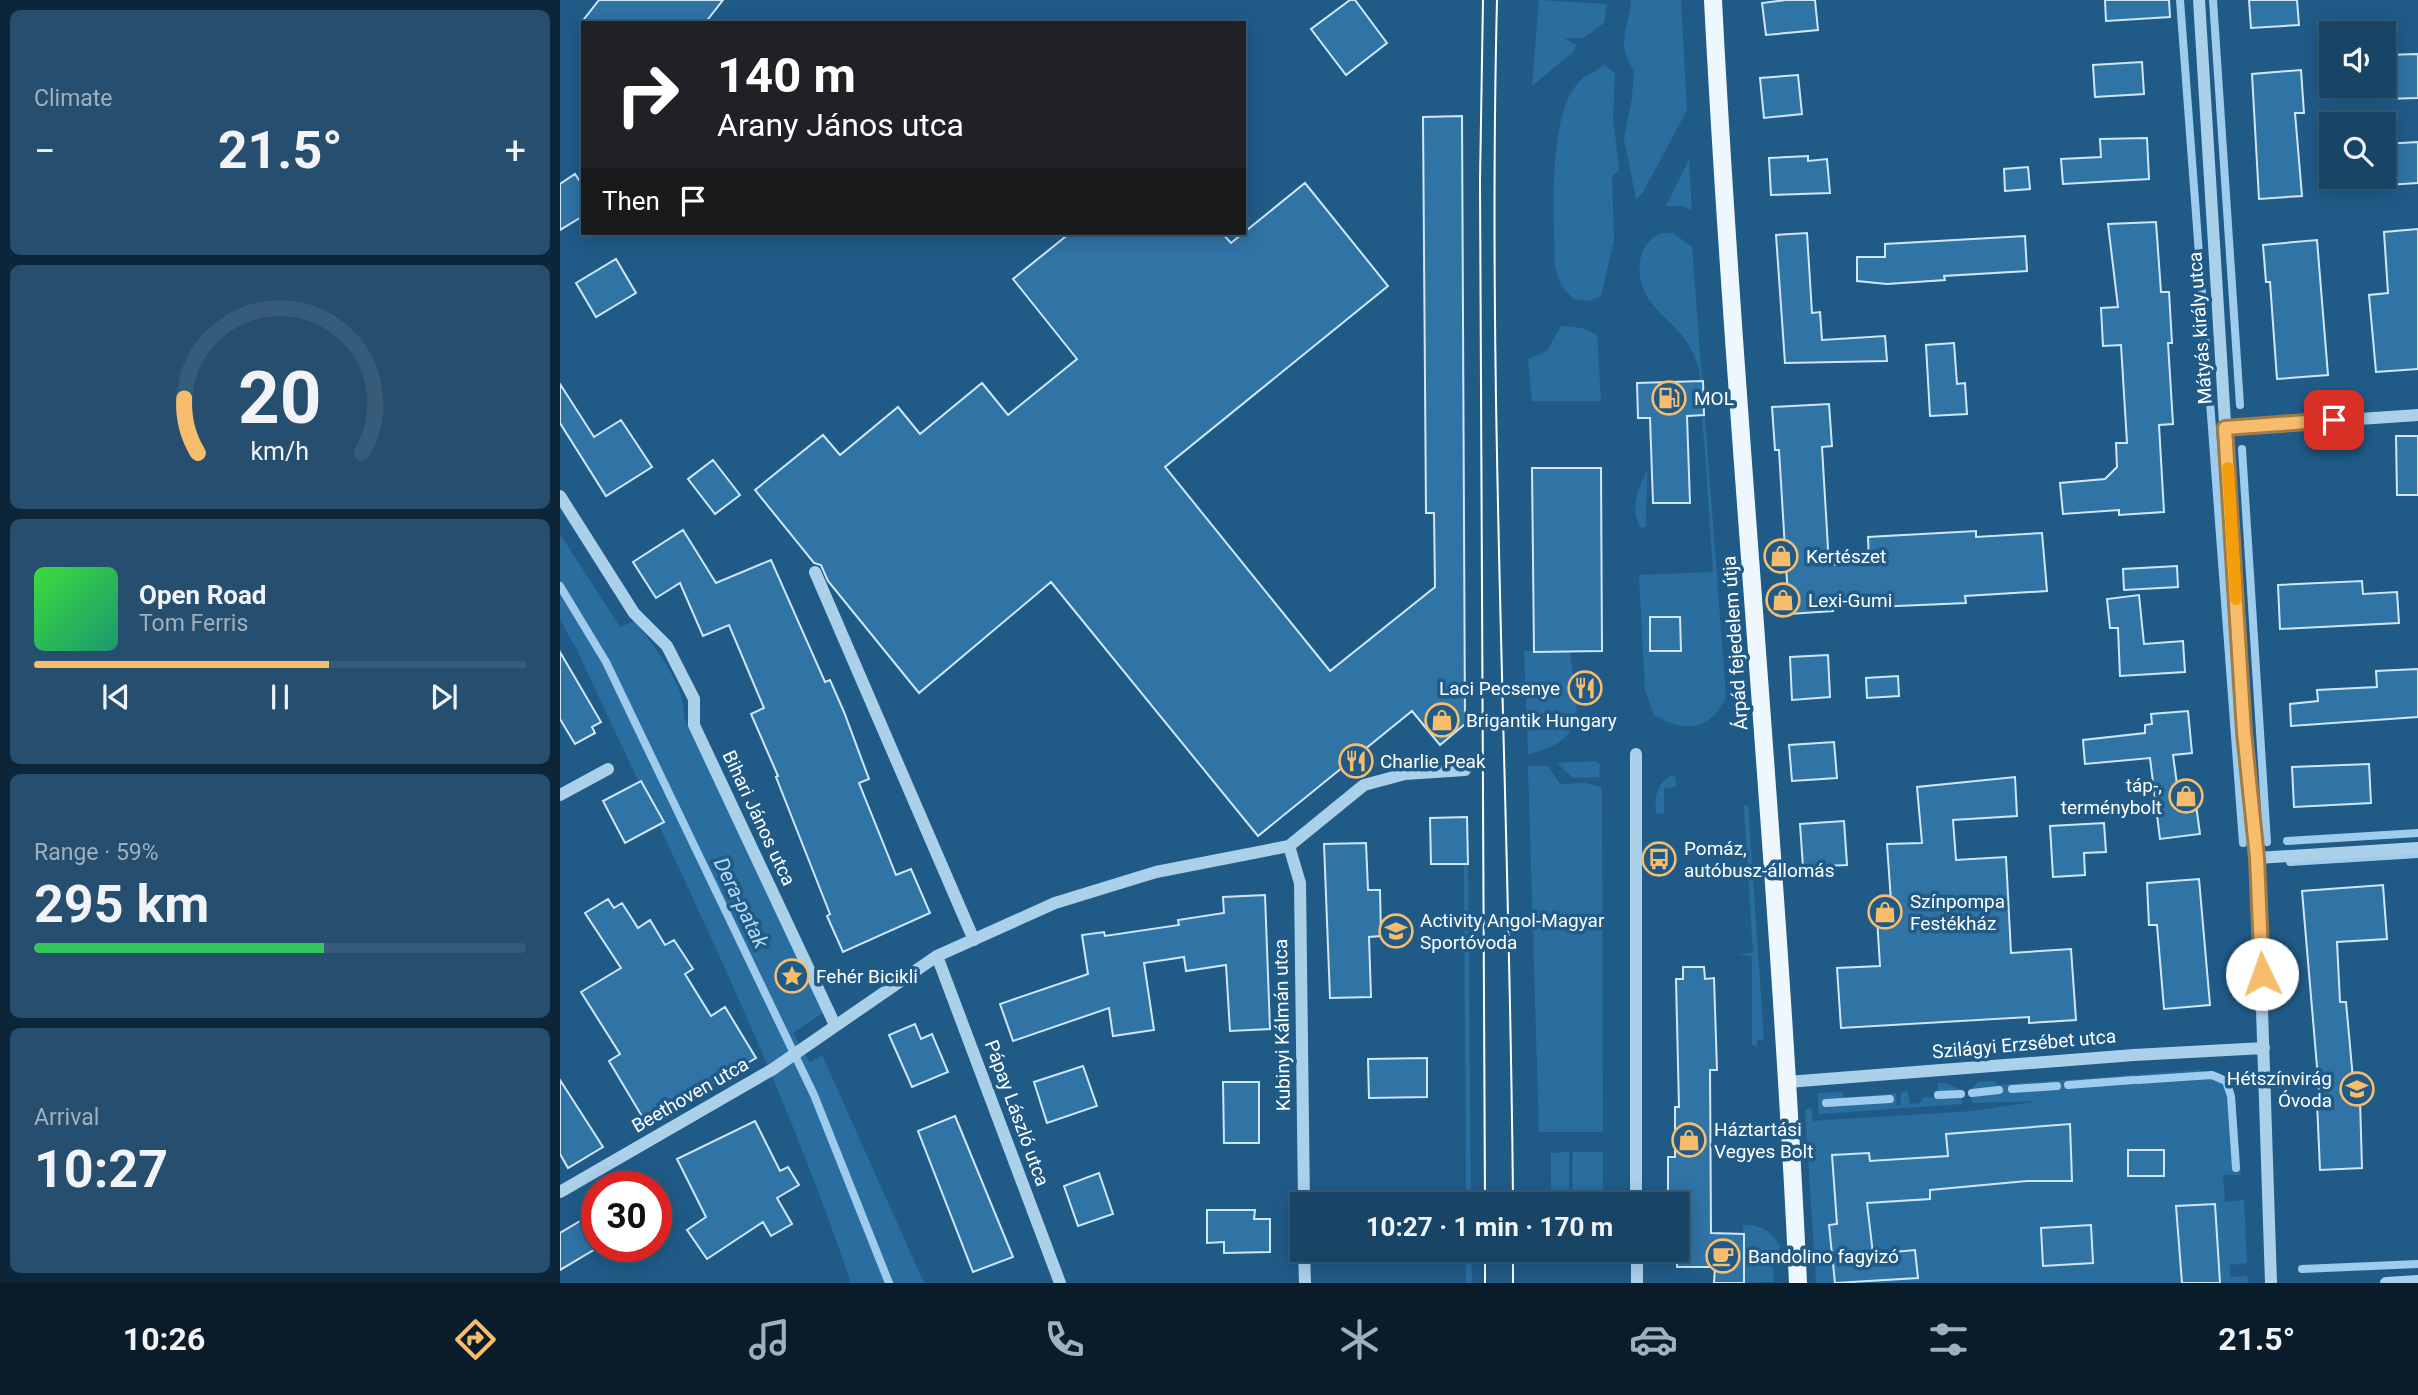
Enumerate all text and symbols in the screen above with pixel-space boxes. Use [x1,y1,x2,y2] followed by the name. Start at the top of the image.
[2319,21,2396,189] map controls
[2319,21,2396,98] button: sound
[717,47,856,104] text: 140 m
[602,49,693,140] icon: right
[34,85,113,112] text: Climate
[717,106,964,144] text: Arany János utca
[2319,112,2396,189] button: search
[218,120,343,181] text: 21.5°
[34,129,56,173] text: −
[504,129,526,173] text: +
[674,182,712,220] icon: arrive
[602,186,660,216] text: Then
[2183,251,2217,405] street label: Mátyás király utca
[238,355,322,441] text: 20
[1650,379,1688,417] fuel station icon: MOL
[1694,387,1734,410] place label: MOL
[2304,390,2364,450] pin
[2315,401,2353,439] icon: arrive
[251,437,309,466] text: km/h
[1762,537,1800,575] shop icon: Kertészet
[1806,545,1886,568] place label: Kertészet
[1717,555,1753,731] street label: Árpád fejedelem útja
[139,580,267,610] text: Open Road
[1764,581,1802,619] shop icon: Lexi-Gumi
[1808,589,1892,612] place label: Lexi-Gumi
[139,610,248,637] text: Tom Ferris
[1566,669,1604,707] restaurant icon: Laci Pecsenye
[1439,677,1560,700] place label: Laci Pecsenye
[97,678,135,716] icon: previous
[261,678,299,716] icon: pause
[425,678,463,716] icon: next
[1423,701,1461,739] shop icon: Brigantik Hungary
[1466,709,1617,732] place label: Brigantik Hungary
[1337,742,1375,780] restaurant icon: Charlie Peak
[718,747,800,889] street label: Bihari János utca
[1380,750,1486,773] place label: Charlie Peak
[2061,774,2162,819] place label: táp-, terménybolt
[2167,777,2205,815] shop icon: táp-, terménybolt
[1684,837,1835,882] place label: Pomáz, autóbusz-állomás
[34,839,159,866] text: Range · 59%
[1640,840,1678,878] bus stop icon: Pomáz, autóbusz-állomás
[709,854,774,953] water label: Dera-patak
[34,874,209,935] text: 295 km
[1910,890,2005,935] place label: Színpompa Festékház
[1866,893,1904,931] shop icon: Színpompa Festékház
[1420,909,1605,954] place label: Activity Angol-Magyar Sportóvoda
[1377,912,1415,950] school or university icon: Activity Angol-Magyar Sportóvoda
[2225,937,2299,1011] position arrow
[1269,939,1295,1111] street label: Kubinyi Kálmán utca
[773,957,811,995] place icon: Fehér Bicikli
[816,965,918,988] place label: Fehér Bicikli
[1931,1025,2117,1063] street label: Szilágyi Erzsébet utca
[980,1037,1054,1189] street label: Pápay László utca
[628,1052,752,1138] street label: Beethoven utca
[2227,1067,2332,1112] place label: Hétszínvirág Óvoda
[2338,1070,2376,1108] school or university icon: Hétszínvirág Óvoda
[34,1104,99,1131] text: Arrival
[1714,1118,1813,1163] place label: Háztartási Vegyes Bolt
[1670,1121,1708,1159] shop icon: Háztartási Vegyes Bolt
[34,1139,168,1200] text: 10:27
[581,1171,672,1262] speed limit sign: 30
[1366,1212,1613,1242] text: 10:27 · 1 min · 170 m
[1704,1237,1742,1275] cafe icon: Bandolino fagyizó
[1748,1245,1899,1268] place label: Bandolino fagyizó
[451,1315,500,1364] icon: directions
[745,1315,794,1364] icon: music
[1040,1315,1089,1364] icon: phone
[1335,1315,1384,1364] icon: climate
[1629,1315,1678,1364] icon: car
[1924,1315,1973,1364] icon: filters
[123,1320,205,1358] text: 10:26
[2218,1320,2295,1358] text: 21.5°

